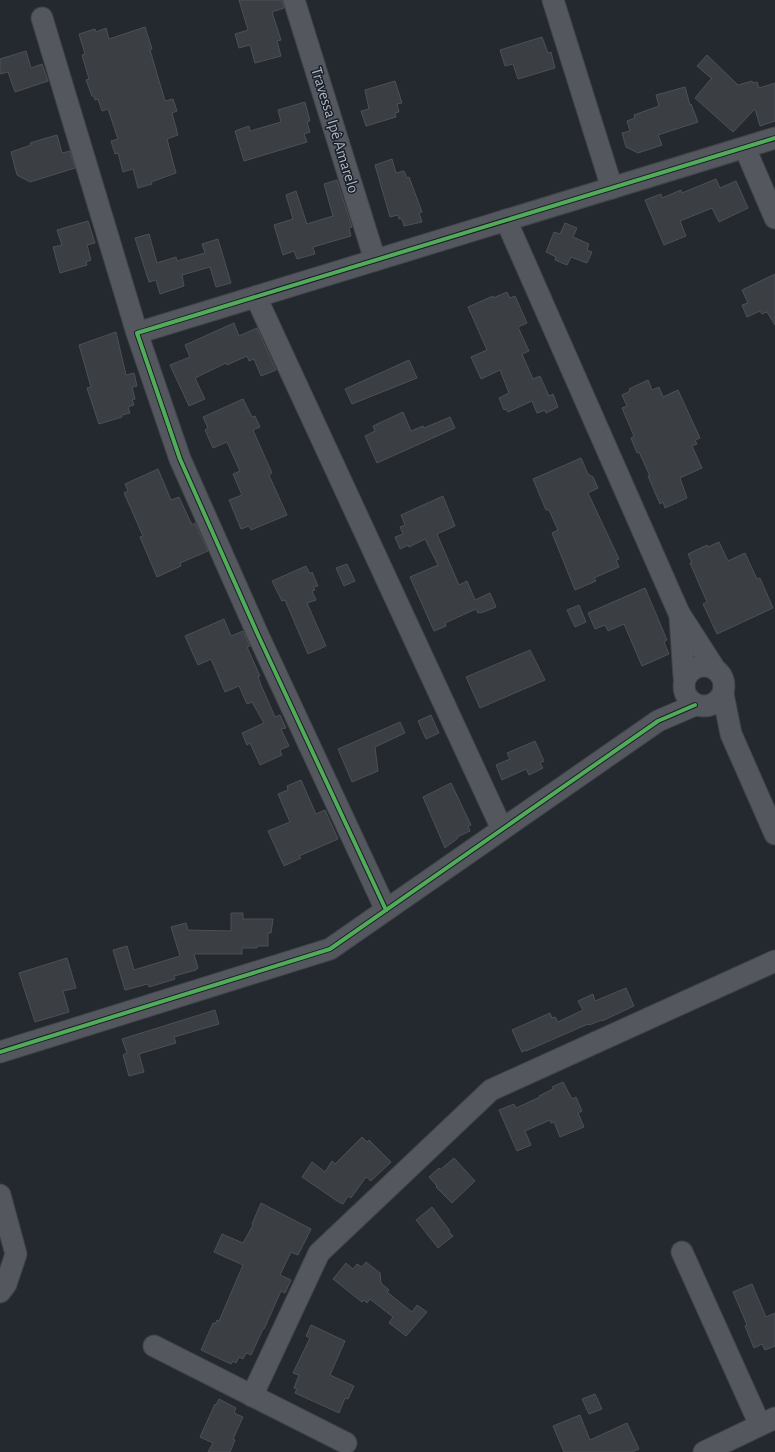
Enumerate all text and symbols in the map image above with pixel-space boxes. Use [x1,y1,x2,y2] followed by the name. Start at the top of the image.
[308,65,362,195] street label: Travessa Ipê Amarelo

